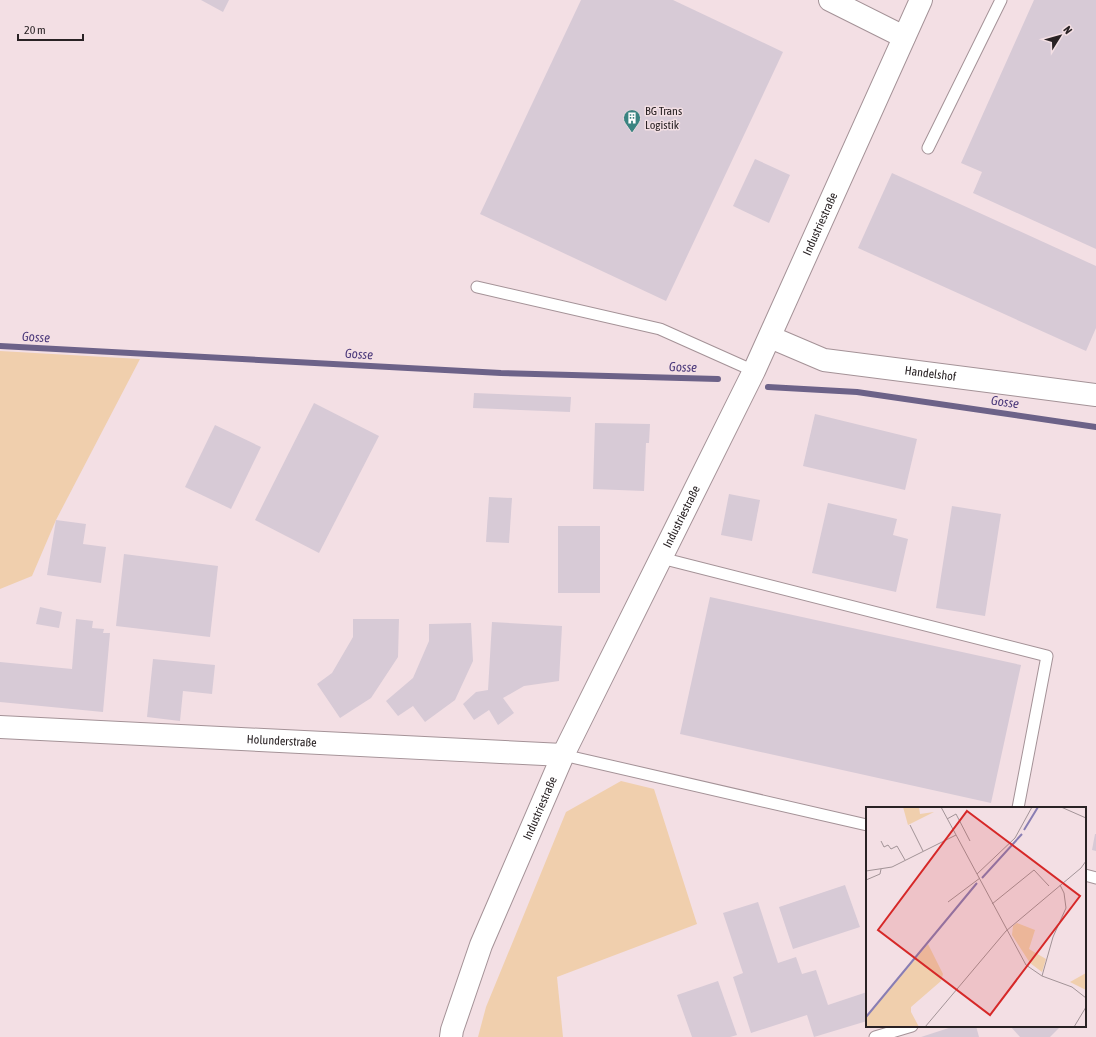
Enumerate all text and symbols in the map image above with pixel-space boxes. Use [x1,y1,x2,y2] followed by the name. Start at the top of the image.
[18,16,83,42] scale bar
[1040,16,1080,56] north arrow
[24,23,46,37] text: 20 m
[1061,24,1075,36] text: N
[645,104,682,132] place label: BG Trans Logistik
[622,108,642,133] building icon: BG Trans Logistik
[800,190,840,258] street label: Industriestraße
[22,329,51,345] water label: Gosse
[345,346,374,362] water label: Gosse
[669,359,697,375] water label: Gosse
[904,363,958,384] street label: Handelshof
[990,393,1020,411] water label: Gosse
[660,483,703,550] street label: Industriestraße
[246,732,317,750] street label: Holunderstraße
[520,774,560,842] street label: Industriestraße
[866,807,1086,1027] inset map

